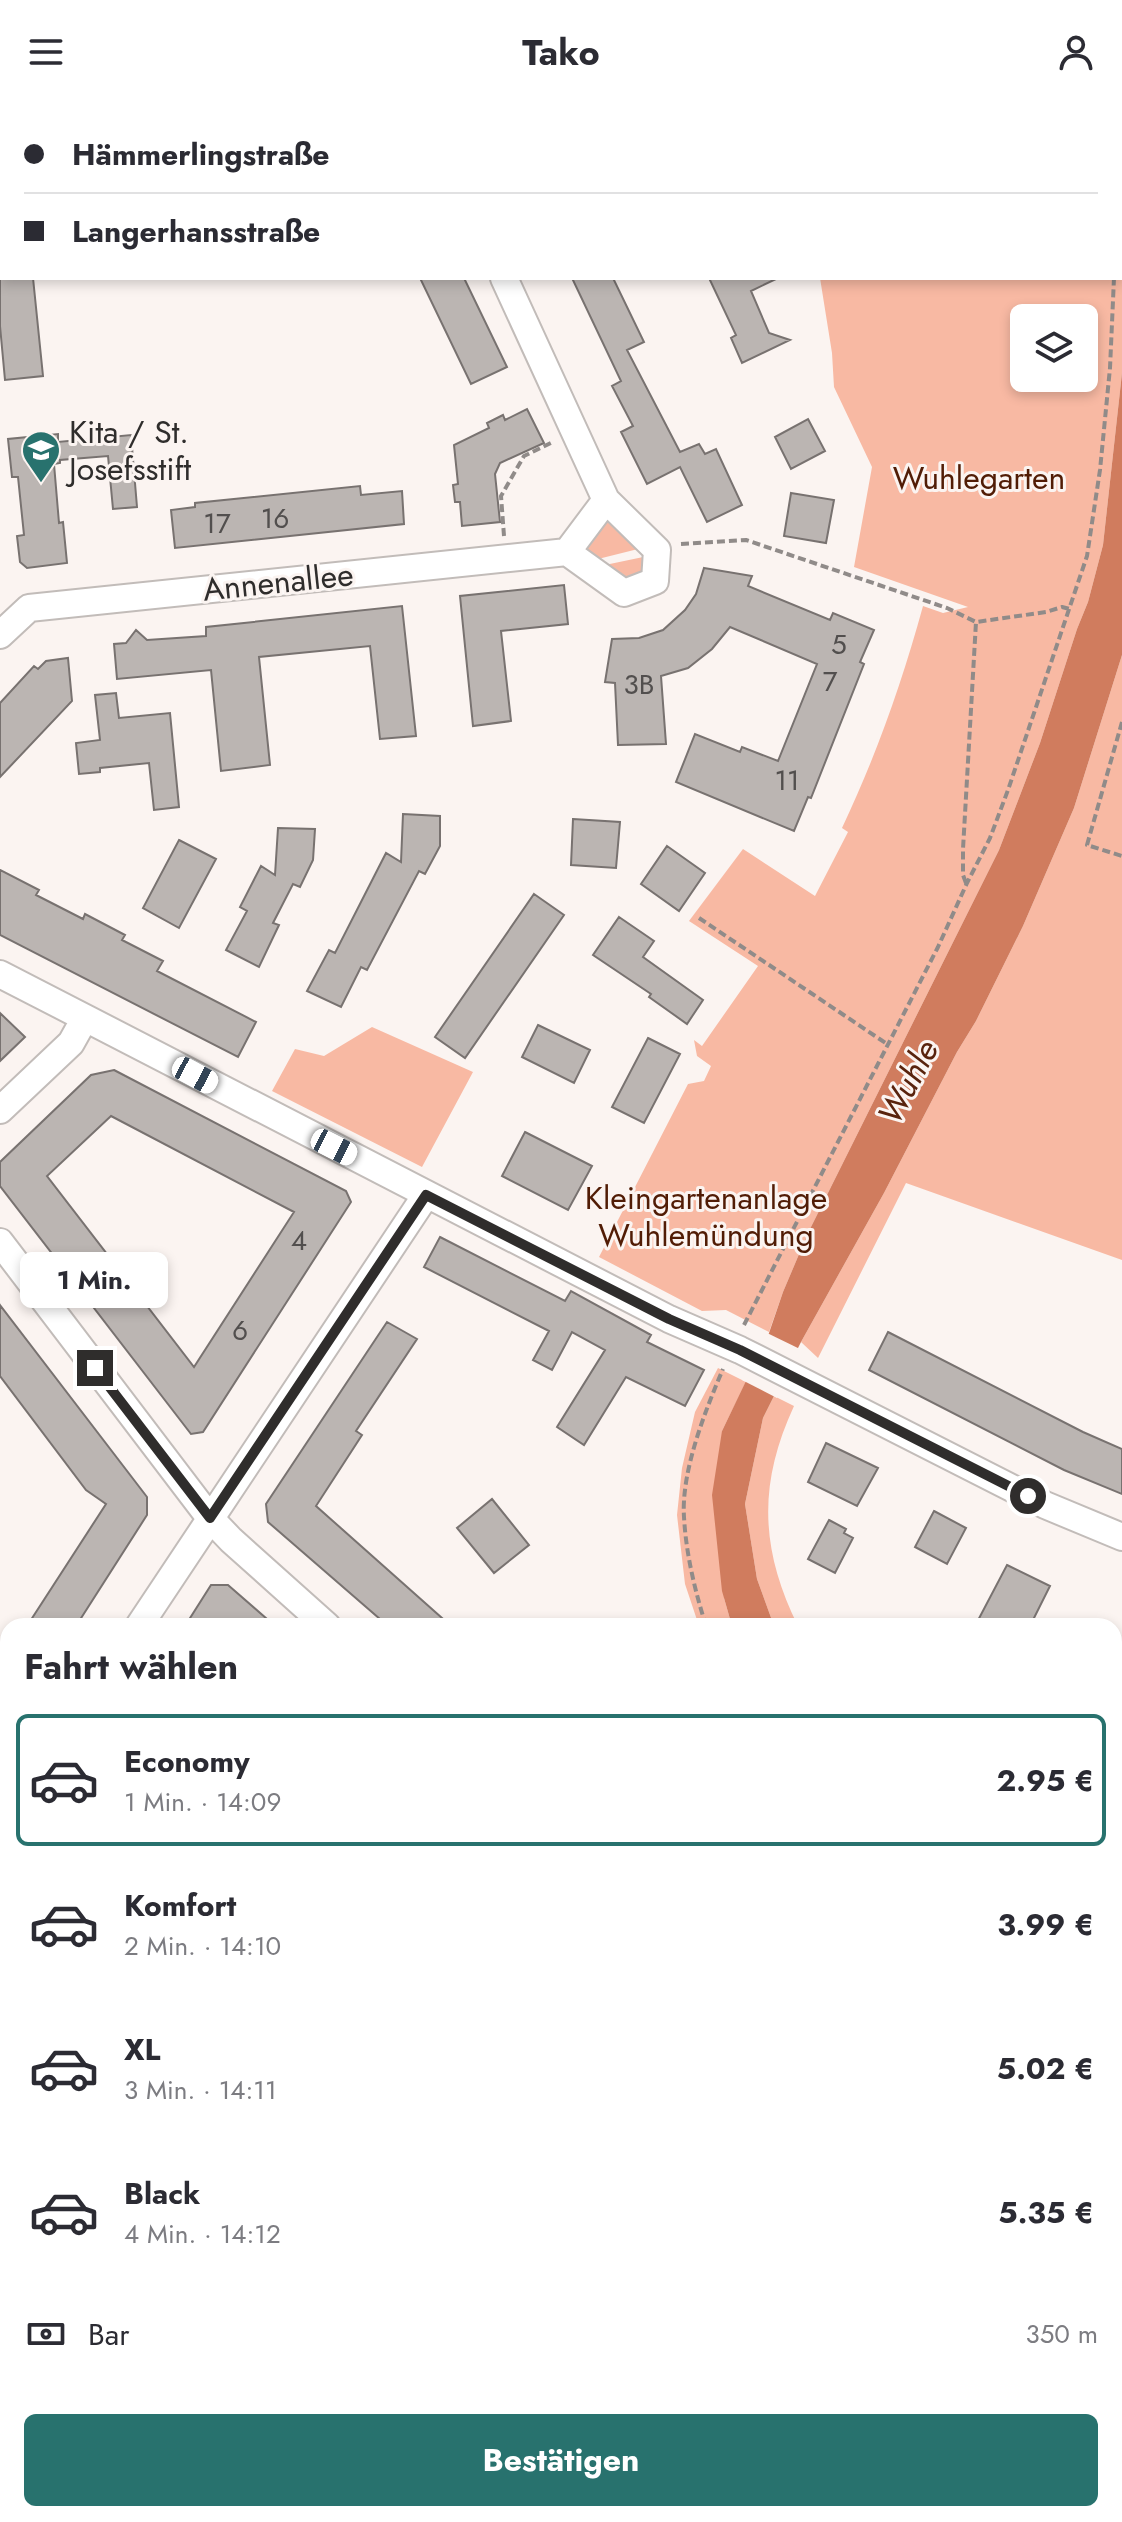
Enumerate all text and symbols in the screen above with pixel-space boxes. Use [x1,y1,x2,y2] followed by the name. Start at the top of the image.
[522,26,600,78] text: Tako
[24,30,68,74] icon: menu
[1054,30,1098,74] icon: person
[72,133,330,176] text: Hämmerlingstraße
[72,210,320,253] text: Langerhansstraße
[1010,304,1098,392] map controls
[1010,304,1098,392] button: layers
[65,409,192,492] place label: Kita / St. Josefsstift
[20,429,62,484] school or university icon: Kita / St. Josefsstift
[893,455,1065,501] park label: Wuhlegarten
[261,498,289,539] house number: 16
[203,503,231,544] house number: 17
[200,551,356,613] street label: Annenallee
[831,624,847,665] house number: 5
[823,661,838,702] house number: 7
[624,664,654,705] house number: 3B
[774,760,800,801] house number: 11
[865,1031,951,1133] water label: Wuhle
[168,1053,222,1097] car
[307,1125,361,1169] car
[585,1175,827,1258] park label: Kleingartenanlage Wuhlemündung
[291,1220,307,1261] house number: 4
[21,1252,169,1308] callout: 1 Min.
[57,1261,131,1299] text: 1 Min.
[232,1310,248,1351] house number: 6
[77,1350,113,1386] route end
[1010,1478,1046,1514] route start
[24,1640,238,1692] text: Fahrt wählen
[124,1740,250,1783] text: Economy
[28,1744,100,1816] icon: car
[997,1759,1094,1802] text: 2.95 €
[124,1783,281,1821] text: 1 Min. · 14:09
[124,1884,236,1927] text: Komfort
[28,1888,100,1960] icon: car
[997,1903,1094,1946] text: 3.99 €
[124,1927,281,1965] text: 2 Min. · 14:10
[124,2028,160,2071] text: XL
[28,2032,100,2104] icon: car
[997,2047,1094,2090] text: 5.02 €
[124,2071,277,2109] text: 3 Min. · 14:11
[124,2172,200,2215] text: Black
[28,2176,100,2248] icon: car
[998,2191,1094,2234] text: 5.35 €
[124,2215,281,2253] text: 4 Min. · 14:12
[24,2312,68,2356] icon: cash
[88,2313,129,2356] text: Bar
[1025,2315,1098,2353] text: 350 m
[24,2414,1098,2506] button: Bestätigen

